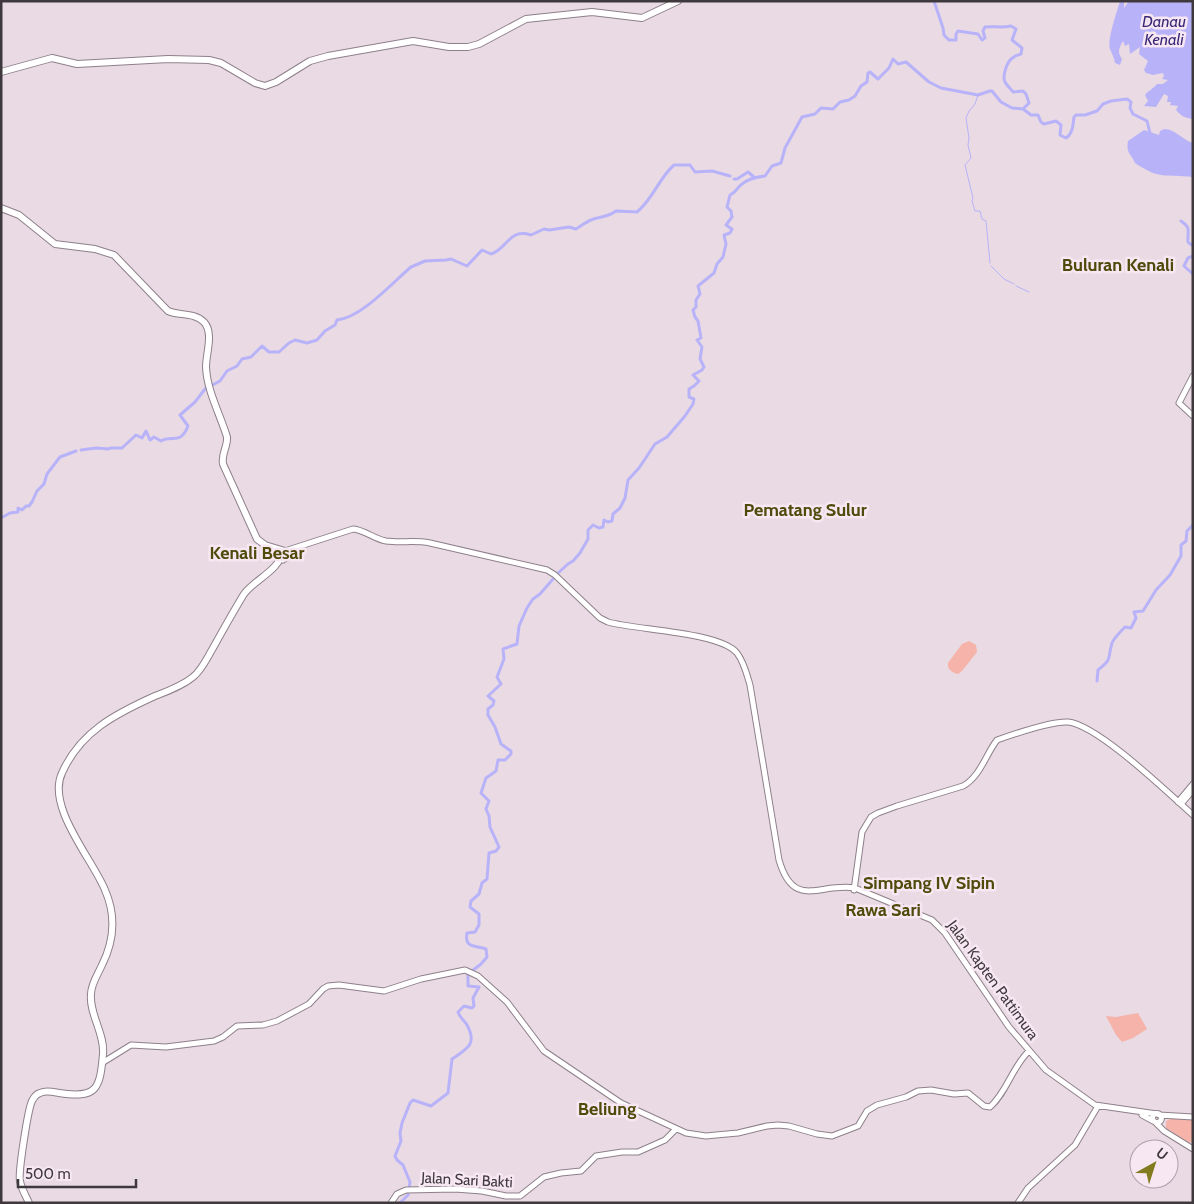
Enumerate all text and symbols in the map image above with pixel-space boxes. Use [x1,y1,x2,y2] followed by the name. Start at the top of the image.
[1142,12,1186,49] water label: Danau Kenali
[1062,254,1174,276] district label: Buluran Kenali
[743,499,867,521] district label: Pematang Sulur
[210,542,305,564] district label: Kenali Besar
[863,872,995,894] district label: Simpang IV Sipin
[845,899,921,921] district label: Rawa Sari
[943,916,1043,1044] street label: Jalan Kapten Pattimura
[578,1098,636,1120] district label: Beliung
[1129,1139,1179,1189] north arrow
[1153,1144,1172,1164] text: U
[18,1156,135,1188] scale bar
[25,1165,71,1183] text: 500 m
[420,1169,513,1191] street label: Jalan Sari Bakti

